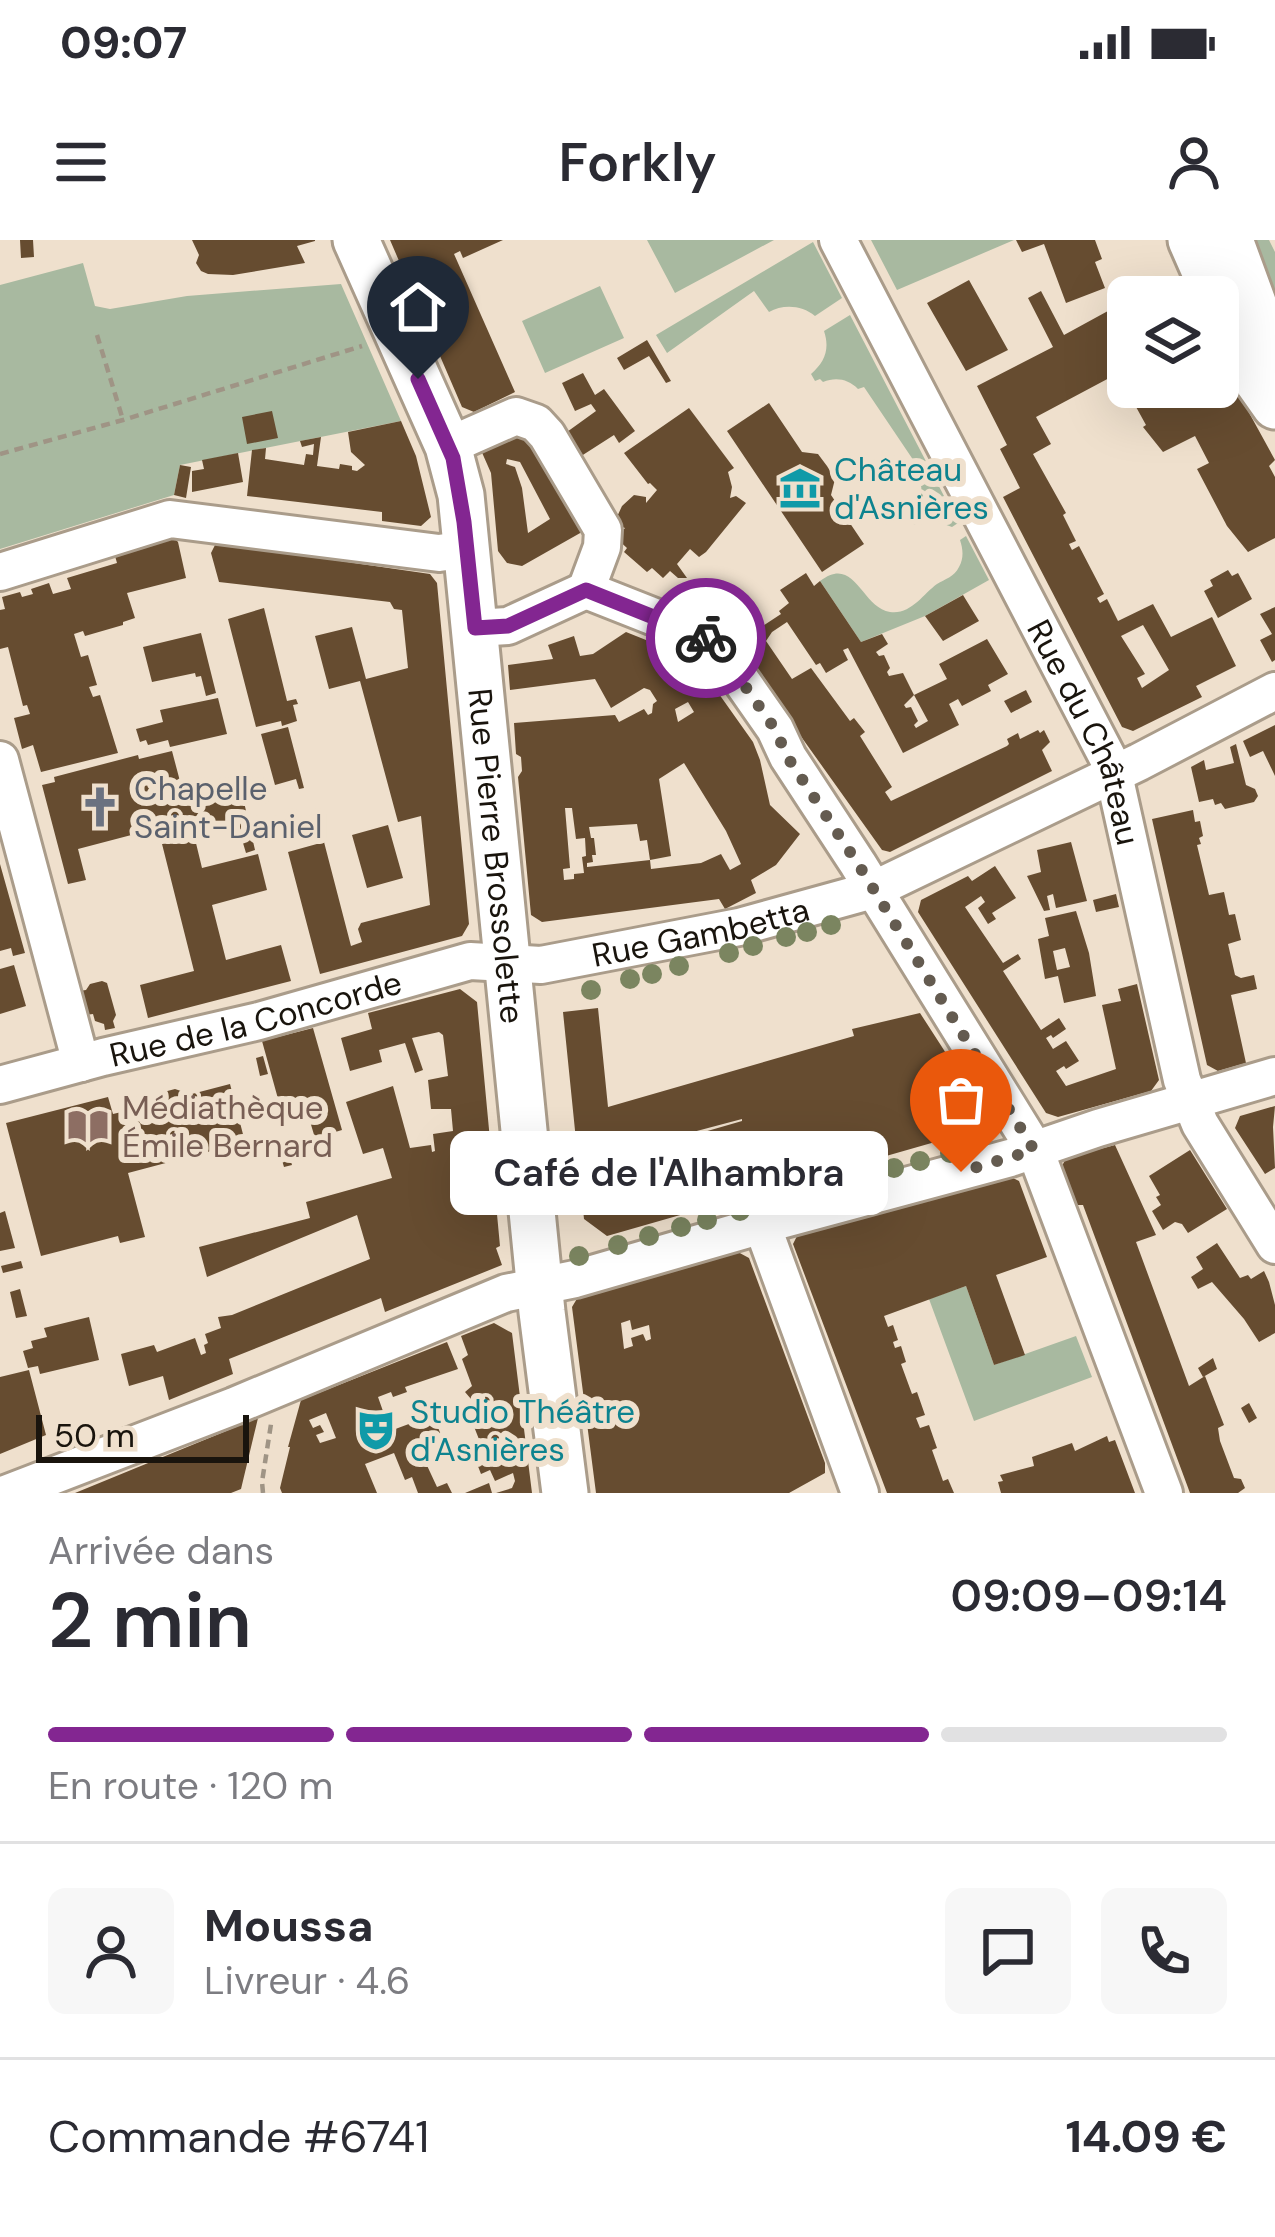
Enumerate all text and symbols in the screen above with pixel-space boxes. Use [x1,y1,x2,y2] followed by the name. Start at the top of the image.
[60,13,187,72] text: 09:07
[558,127,717,198] text: Forkly
[48,129,114,195] icon: menu
[1161,129,1227,195] icon: person
[367,256,469,379] pin
[385,274,451,340] icon: home
[1107,276,1239,408] map controls
[1107,276,1239,408] button: layers
[834,448,989,529] place label: Château d'Asnières
[777,465,823,511] museum icon: Château d'Asnières
[646,578,766,698] courier
[673,605,739,671] icon: bike
[1018,612,1150,849] street label: Rue du Château
[459,686,535,1026] street label: Rue Pierre Brossolette
[134,767,322,848] place label: Chapelle Saint-Daniel
[77,784,123,830] church icon: Chapelle Saint-Daniel
[588,887,814,976] street label: Rue Gambetta
[105,960,406,1076] street label: Rue de la Concorde
[910,1049,1012,1172] pin
[928,1067,994,1133] icon: bag
[122,1086,333,1167] place label: Médiathèque Émile Bernard
[65,1103,111,1149] library icon: Médiathèque Émile Bernard
[451,1130,889,1214] callout: Café de l'Alhambra
[493,1147,845,1198] text: Café de l'Alhambra
[410,1390,635,1471] place label: Studio Théâtre d'Asnières
[353,1407,399,1453] theatre icon: Studio Théâtre d'Asnières
[36,1409,249,1462] scale bar
[54,1414,135,1457] text: 50 m
[48,1525,274,1576] text: Arrivée dans
[950,1566,1227,1625] text: 09:09–09:14
[48,1570,252,1671] text: 2 min
[48,1760,333,1811] text: En route · 120 m
[48,1888,174,2014] button: person
[945,1888,1071,2014] button: chat
[1101,1888,1227,2014] button: phone
[204,1896,373,1955] text: Moussa
[204,1955,410,2006] text: Livreur · 4.6
[48,2107,429,2166] text: Commande #6741
[1065,2107,1227,2166] text: 14.09 €

